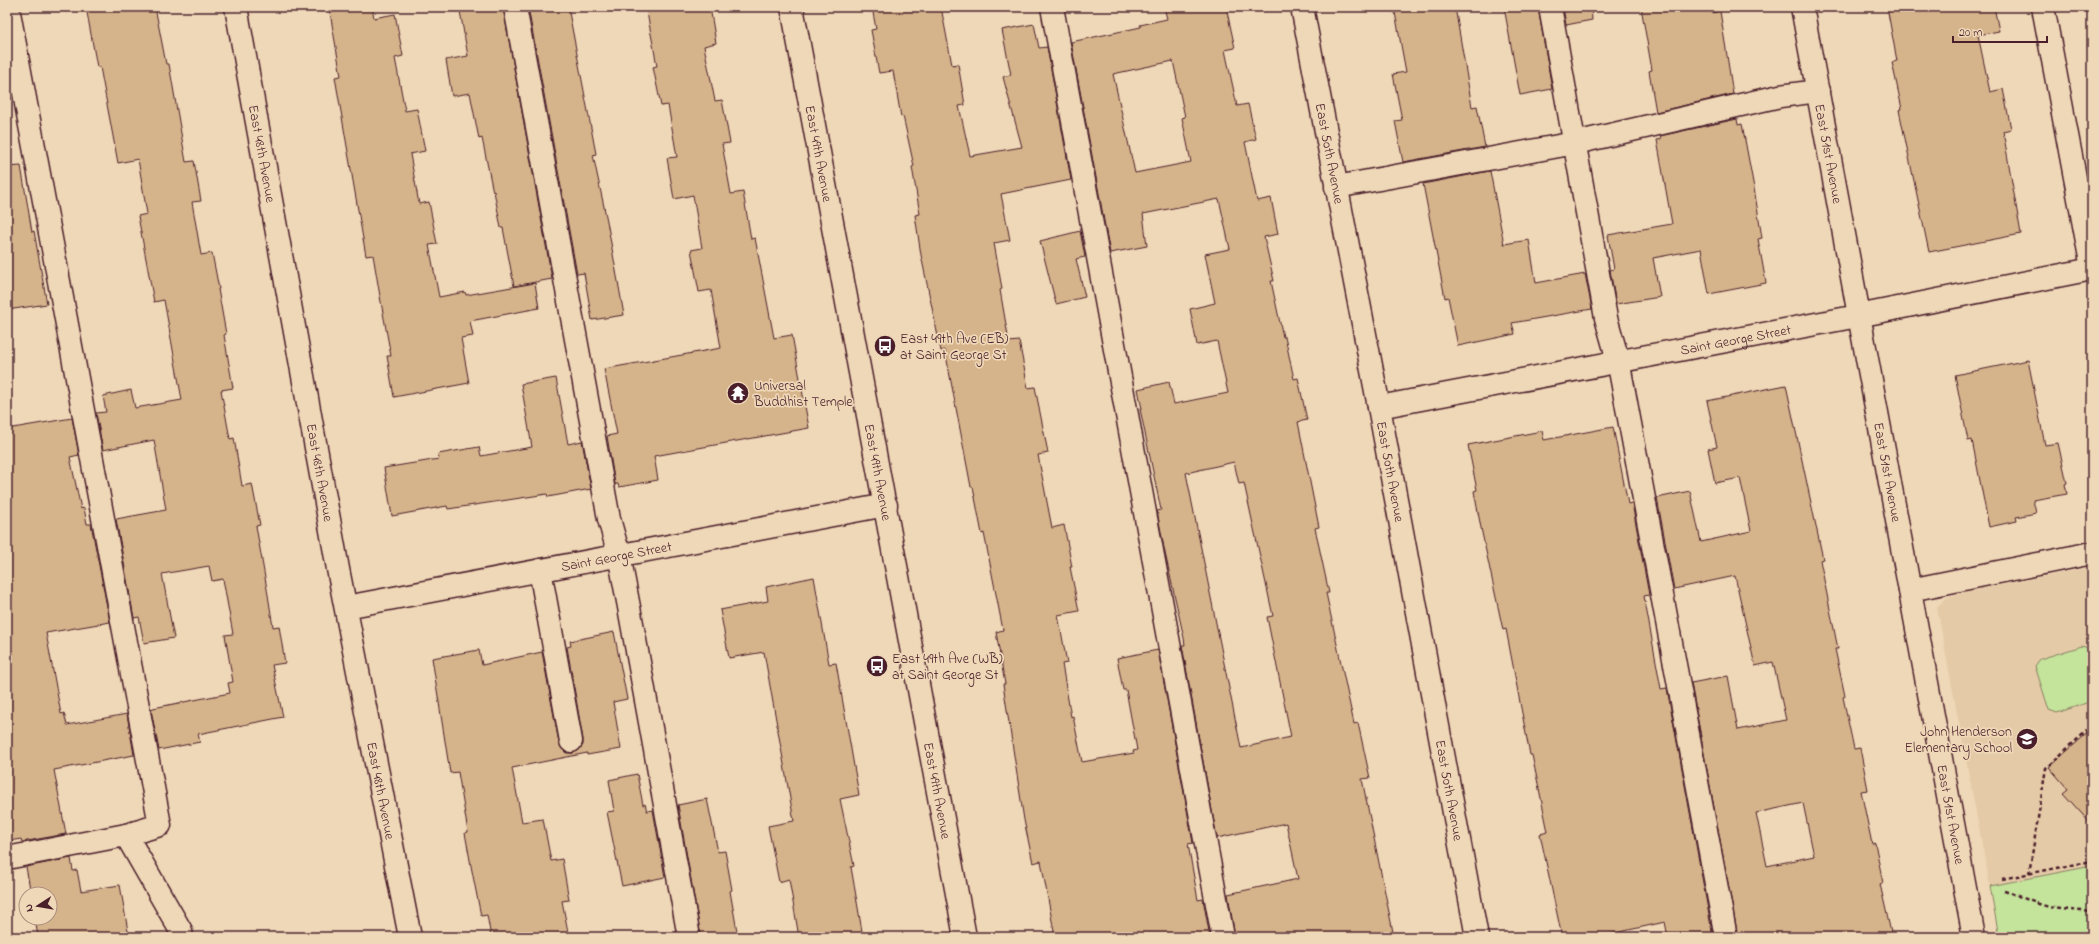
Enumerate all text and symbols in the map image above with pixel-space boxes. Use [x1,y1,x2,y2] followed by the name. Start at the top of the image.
[1953,18,2047,44] scale bar
[1959,24,1982,42] text: 20 m
[1309,101,1349,206] street label: East 50th Avenue
[1808,102,1847,206] street label: East 51st Avenue
[242,103,280,205] street label: East 48th Avenue
[798,104,837,205] street label: East 49th Avenue
[1679,320,1793,362] street label: Saint George Street
[900,329,1008,367] place label: East 49th Ave (EB) at Saint George St
[872,333,898,359] bus stop icon: East 49th Ave (EB) at Saint George St
[753,376,853,413] place label: Universal Buddhist Temple
[725,380,751,406] temple icon: Universal Buddhist Temple
[1370,420,1409,525] street label: East 50th Avenue
[1867,421,1906,525] street label: East 51st Avenue
[300,422,338,524] street label: East 48th Avenue
[858,422,896,523] street label: East 49th Avenue
[559,537,674,578] street label: Saint George Street
[892,649,1003,687] place label: East 49th Ave (WB) at Saint George St
[864,653,890,679] bus stop icon: East 49th Ave (WB) at Saint George St
[1905,722,2012,760] place label: John Henderson Elementary School
[2014,726,2040,752] school or university icon: John Henderson Elementary School
[1429,738,1468,843] street label: East 50th Avenue
[360,740,400,842] street label: East 48th Avenue
[917,741,956,842] street label: East 49th Avenue
[1930,763,1969,867] street label: East 51st Avenue
[18,886,58,926] north arrow
[21,903,38,913] text: N

